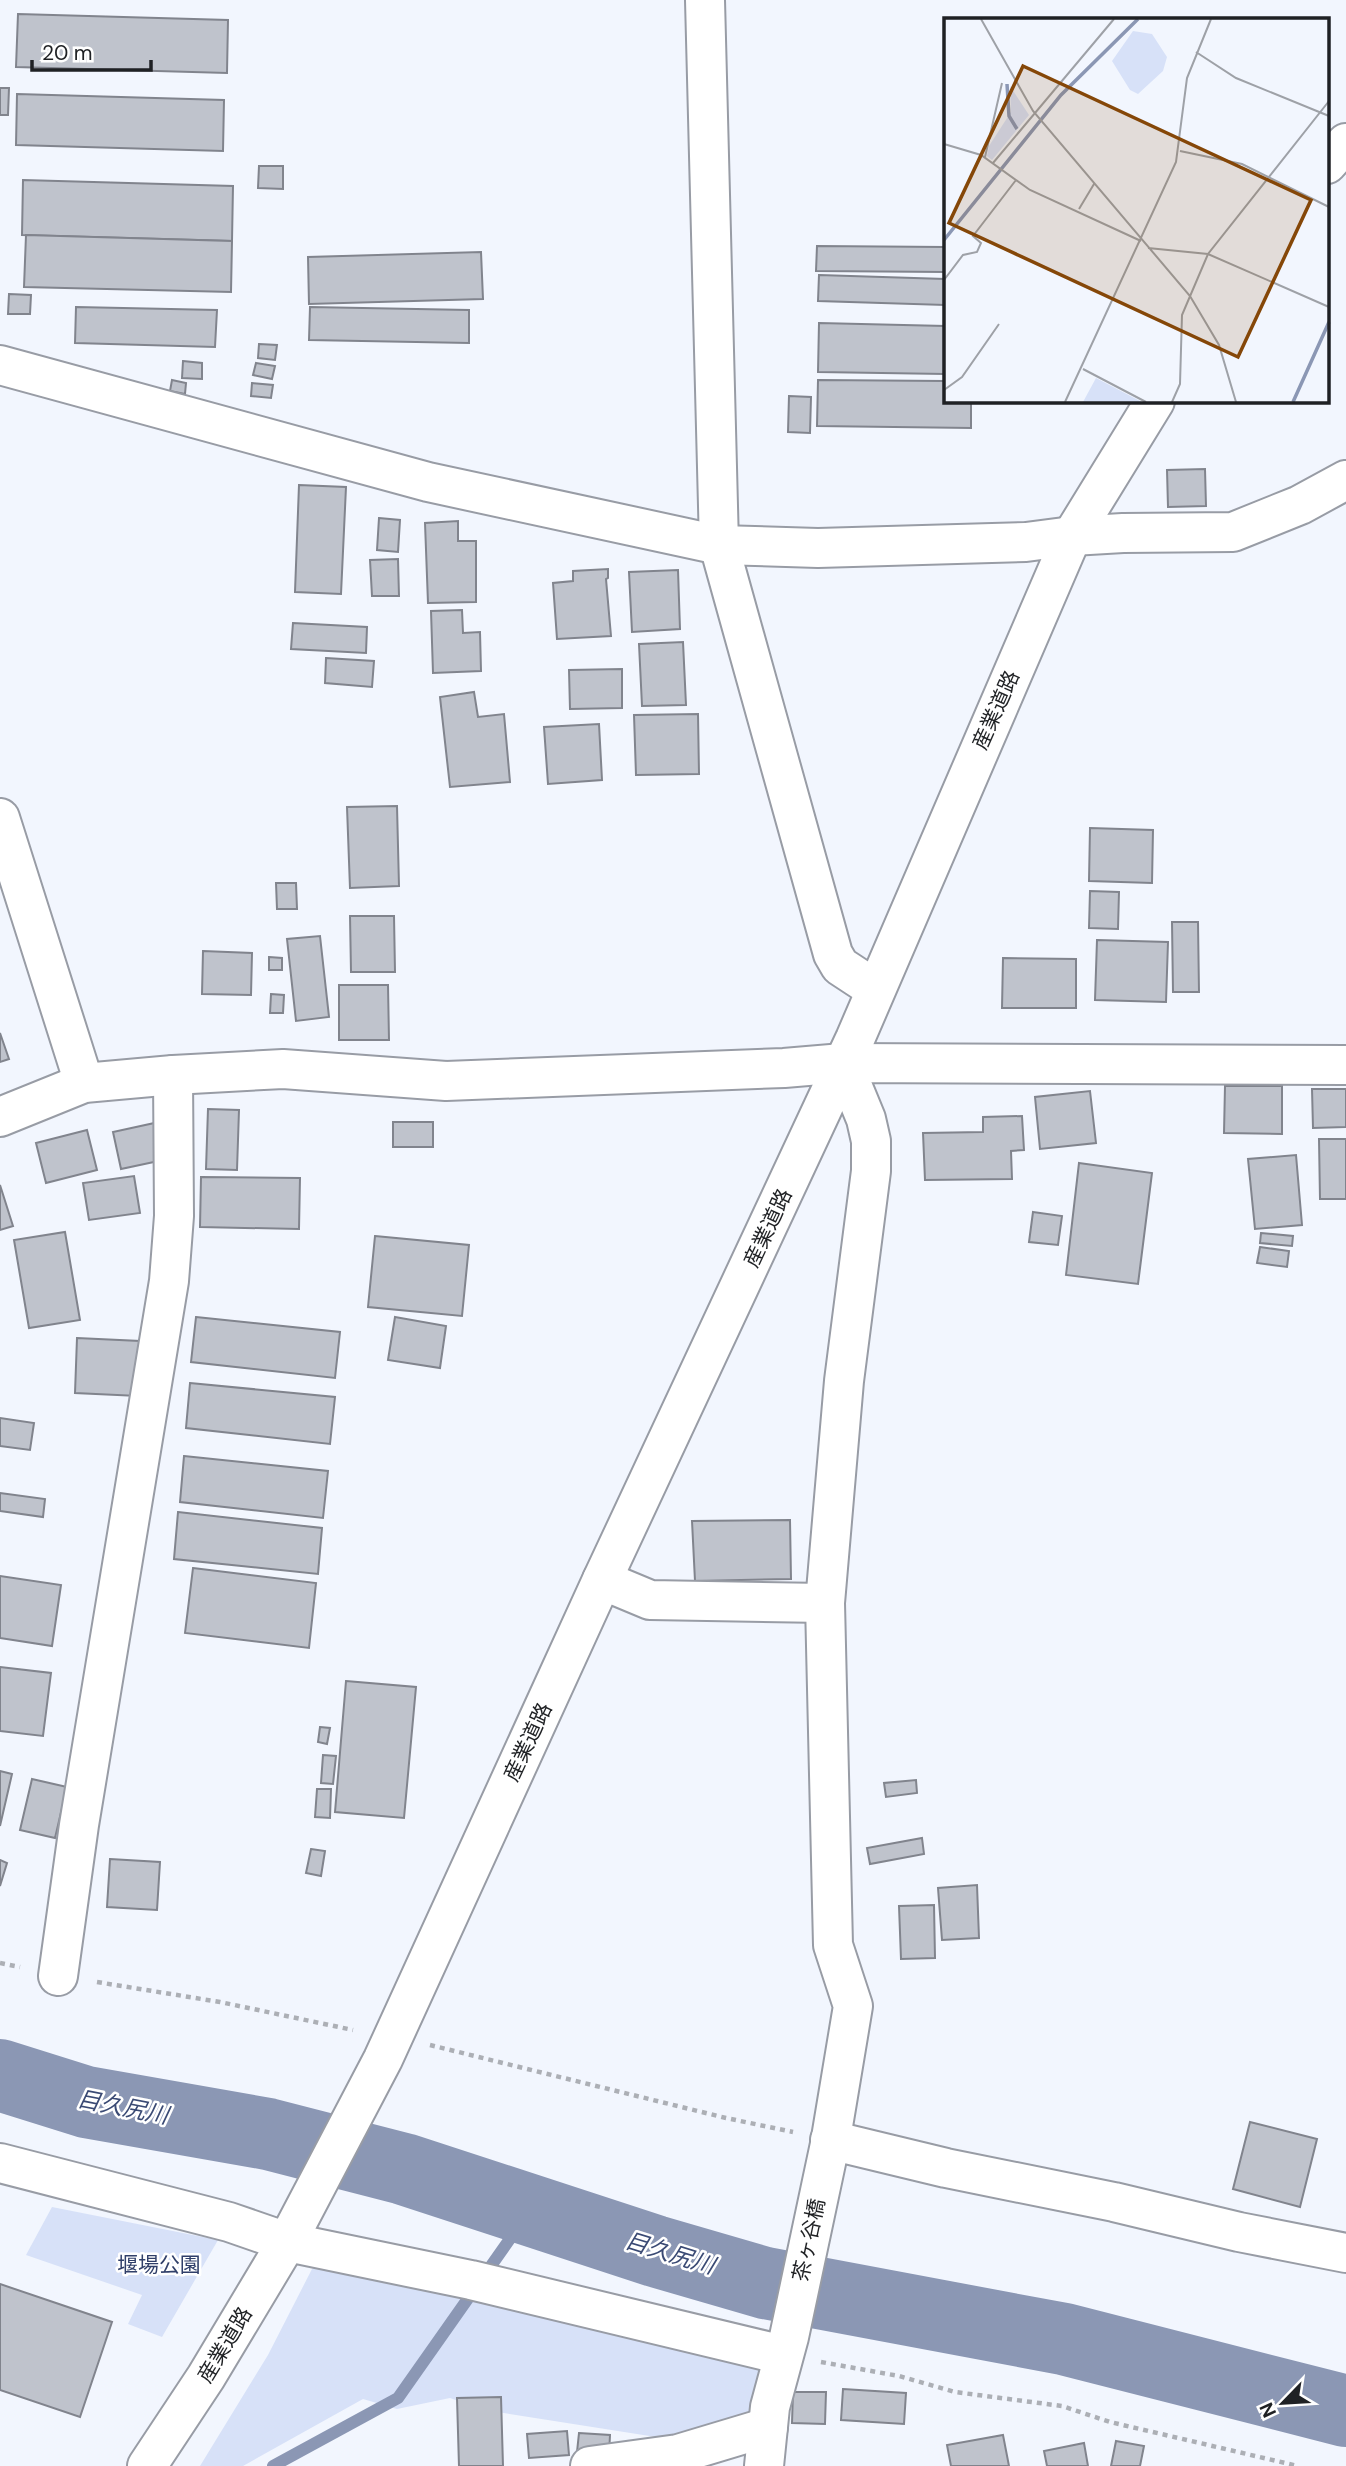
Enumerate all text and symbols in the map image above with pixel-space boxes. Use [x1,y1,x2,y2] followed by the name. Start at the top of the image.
[944,18,1328,402] inset map
[32,28,150,72] scale bar
[42,39,93,67] text: 20 m
[966,666,1026,754] street label: 産業道路
[738,1184,798,1272] street label: 産業道路
[498,1698,558,1786] street label: 産業道路
[75,2083,174,2131] water label: 目久尻川
[787,2196,831,2284] street label: 茶ヶ谷橋
[622,2225,721,2282] water label: 目久尻川
[117,2251,201,2279] park label: 堰場公園
[191,2302,259,2388] street label: 産業道路
[1248,2368,1318,2438] north arrow
[1254,2398,1282,2422] text: N

